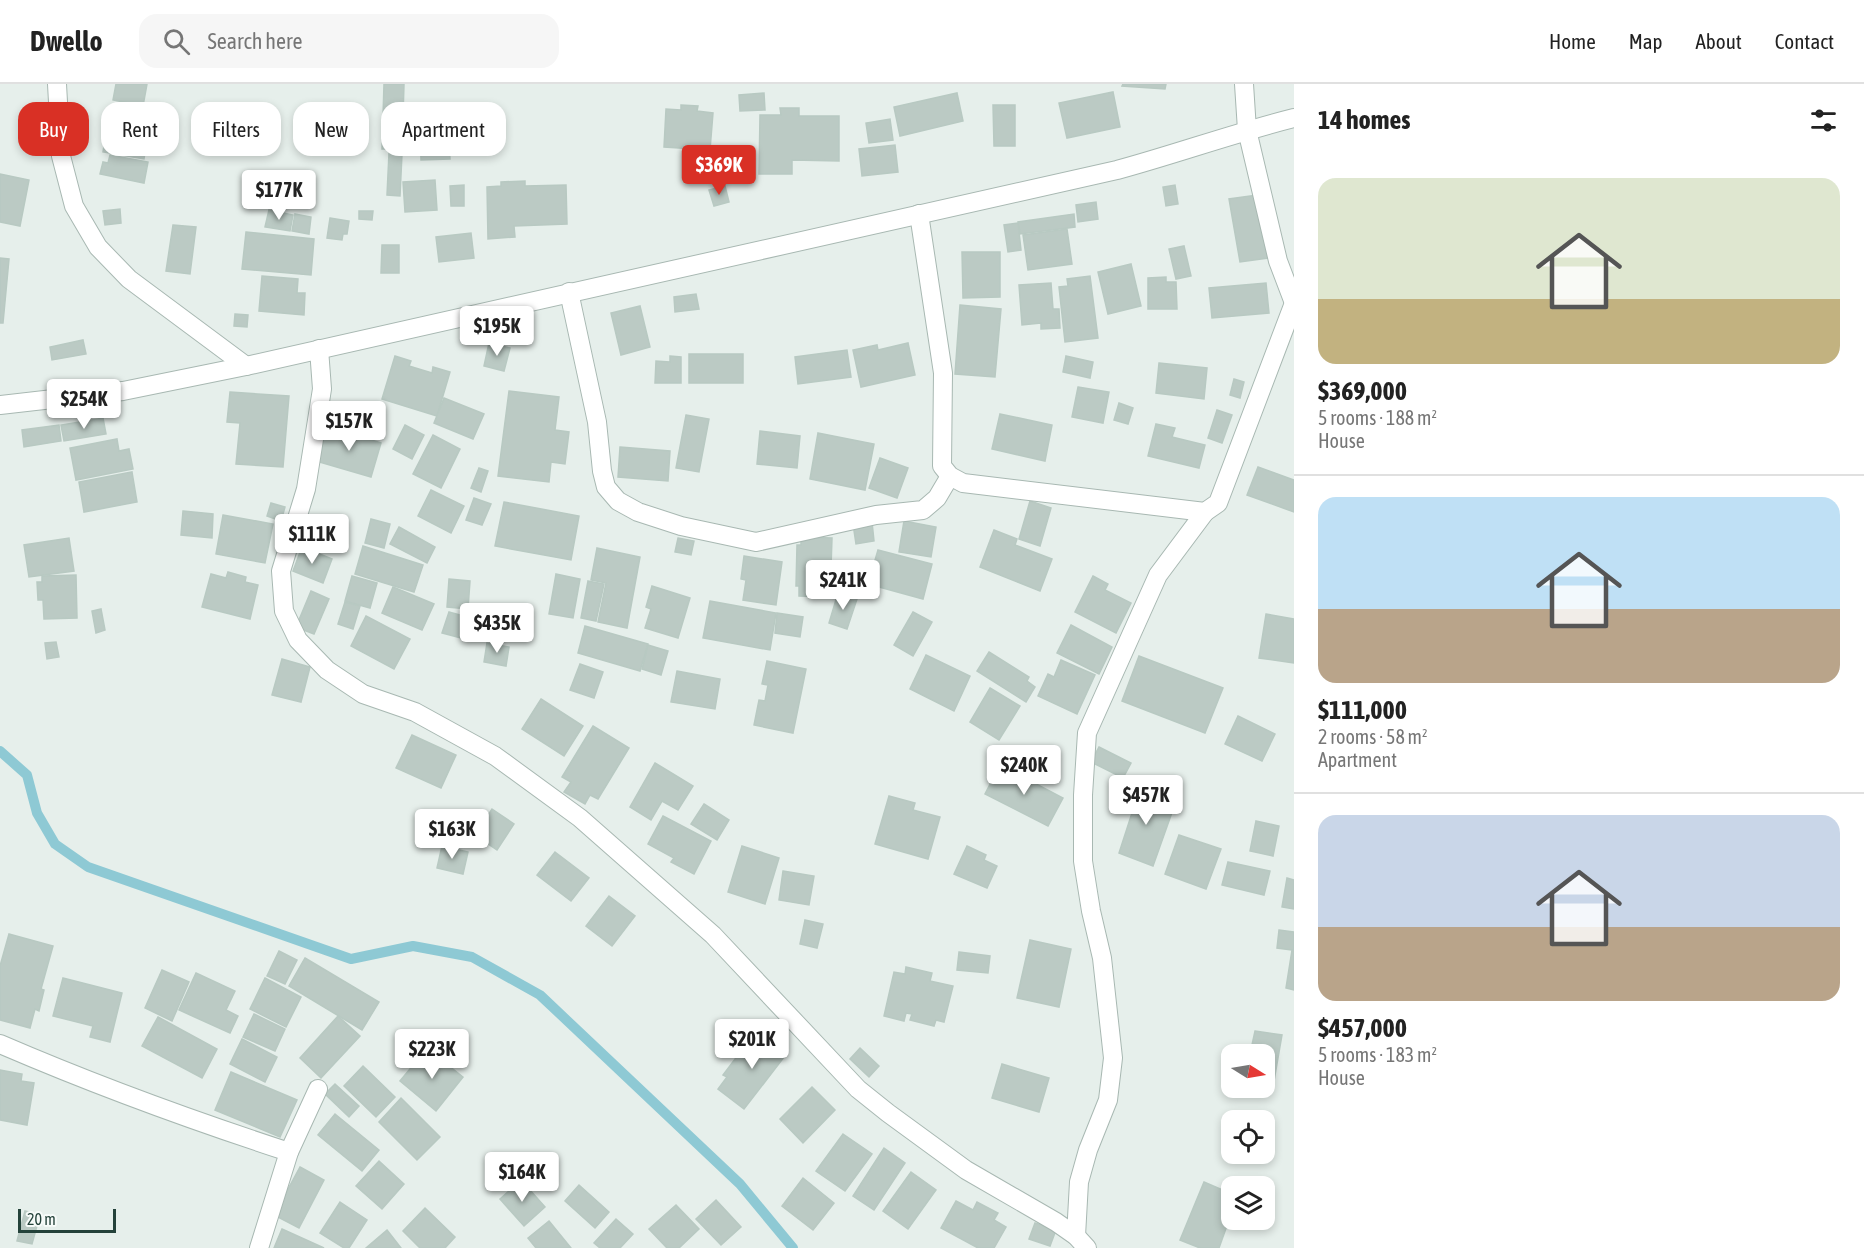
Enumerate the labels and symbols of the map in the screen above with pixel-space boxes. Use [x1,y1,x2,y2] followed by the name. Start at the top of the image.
[677,145,761,196] pin: $369K
[237,170,321,221] pin: $177K
[455,306,539,357] pin: $195K
[42,379,126,430] pin: $254K
[307,401,391,452] pin: $157K
[270,514,354,565] pin: $111K
[801,560,885,611] pin: $241K
[455,603,539,654] pin: $435K
[982,745,1066,796] pin: $240K
[1104,775,1188,826] pin: $457K
[410,809,494,860] pin: $163K
[710,1019,794,1070] pin: $201K
[390,1029,474,1080] pin: $223K
[1221,1044,1275,1098] north arrow
[480,1152,564,1203] pin: $164K
[18,1206,116,1234] scale bar

